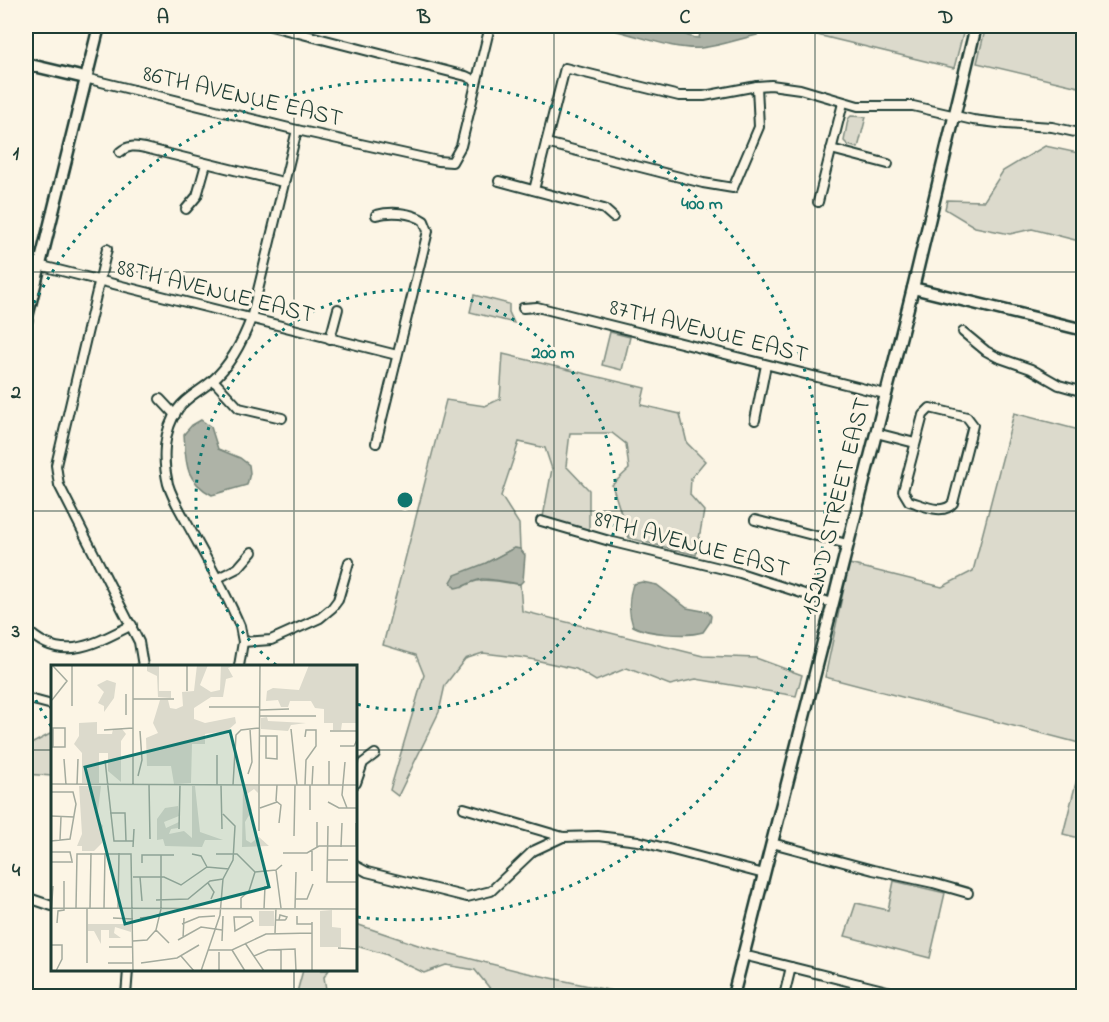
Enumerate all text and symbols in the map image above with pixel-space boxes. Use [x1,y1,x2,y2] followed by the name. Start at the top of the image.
[157,4,169,33] text: A
[416,4,431,33] text: B
[680,4,691,33] text: C
[938,4,953,33] text: D
[139,57,346,138] street label: 86TH AVENUE EAST
[13,140,20,169] text: 1
[681,192,723,218] text: 400 m
[113,251,318,334] street label: 88TH AVENUE EAST
[605,291,812,374] street label: 87TH AVENUE EAST
[531,341,575,367] text: 200 m
[10,379,21,408] text: 2
[793,394,881,619] street label: 152ND STREET EAST
[395,490,415,510] centre of rings
[590,503,793,588] street label: 89TH AVENUE EAST
[11,618,20,647] text: 3
[51,665,357,971] inset map
[12,857,21,886] text: 4

